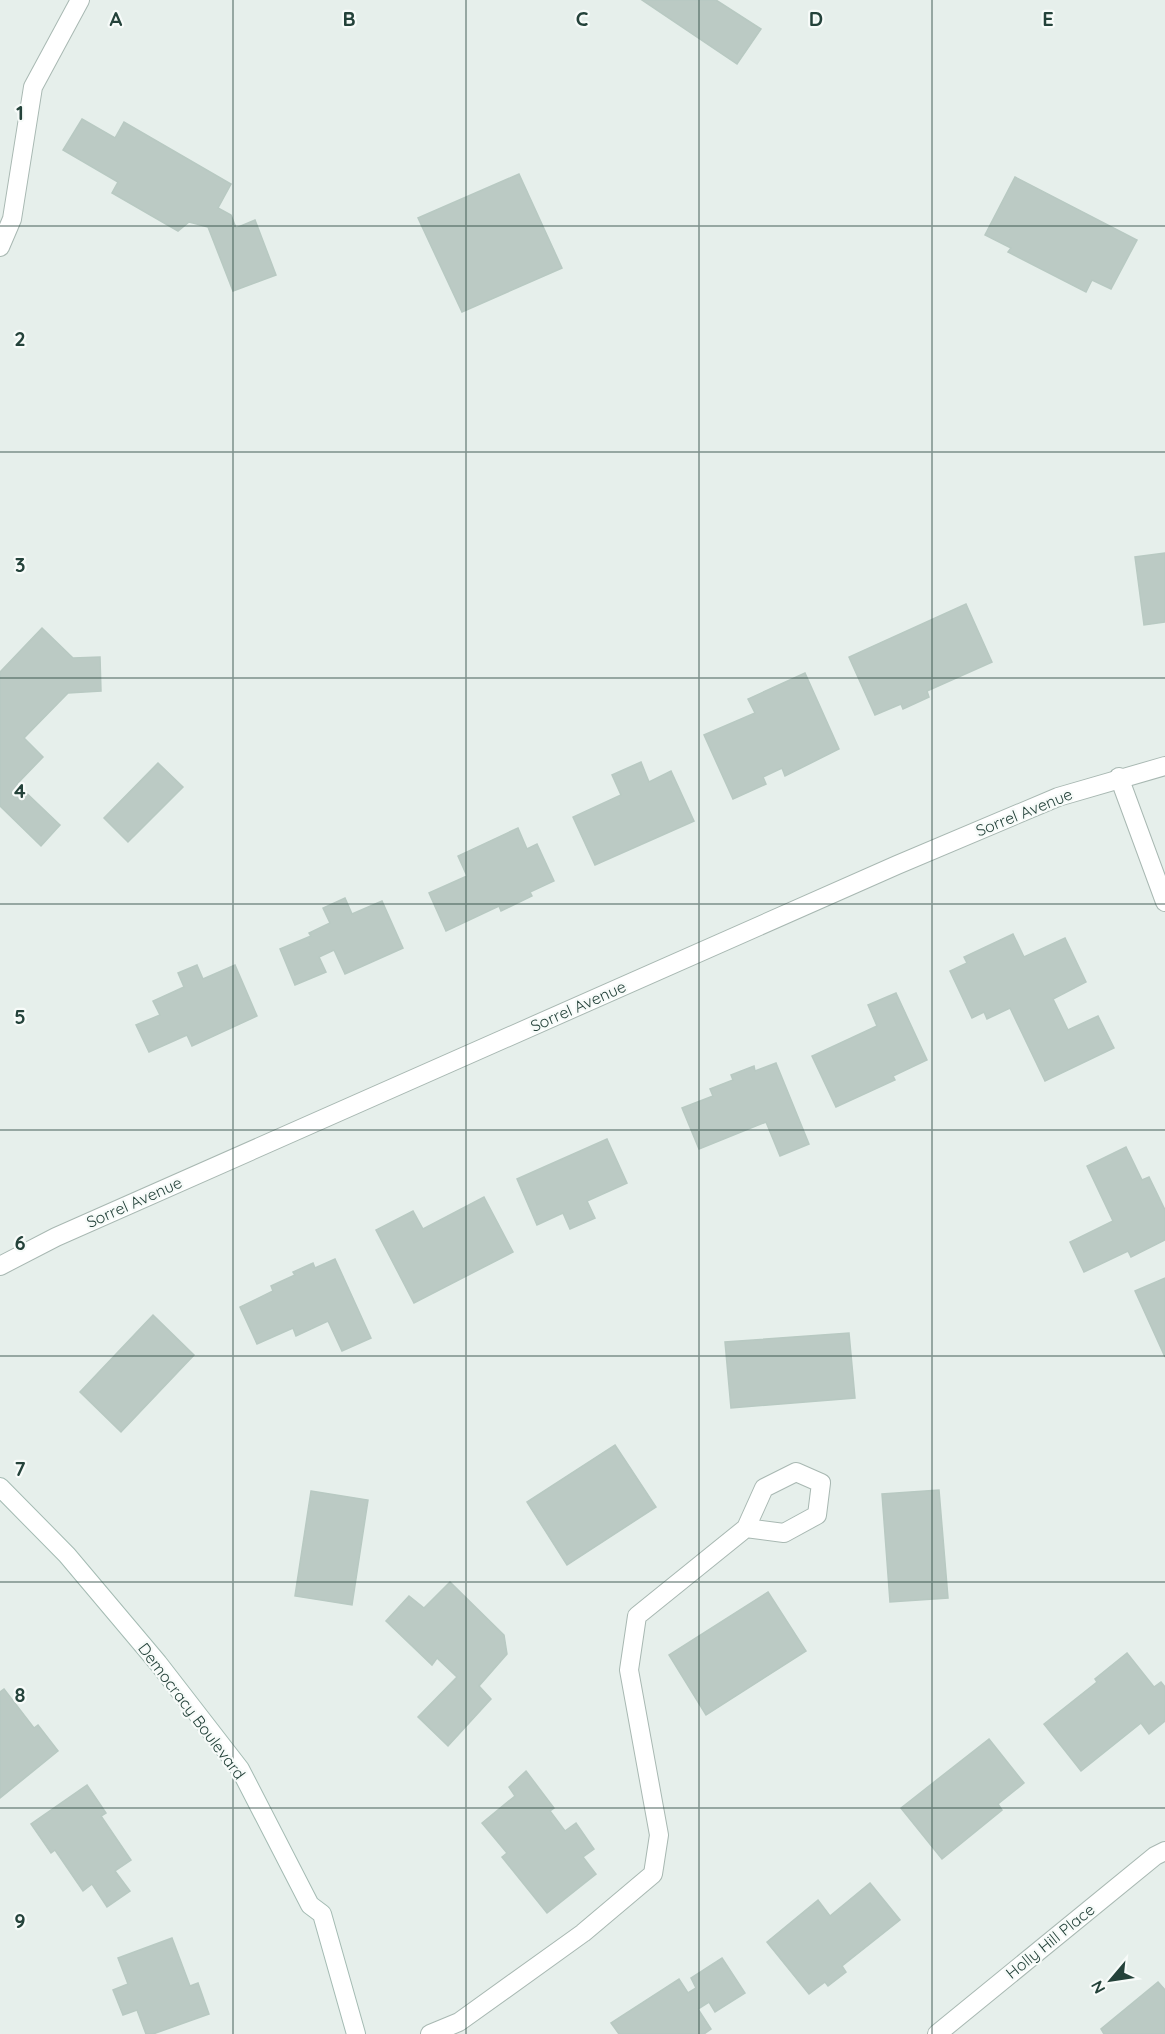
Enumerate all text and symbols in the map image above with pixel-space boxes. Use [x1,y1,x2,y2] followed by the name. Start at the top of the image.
[110,6,123,31] text: A
[342,6,356,31] text: B
[576,6,589,31] text: C
[809,6,823,31] text: D
[1042,6,1054,31] text: E
[16,100,24,125] text: 1
[14,326,26,351] text: 2
[15,552,25,577] text: 3
[14,778,26,803] text: 4
[973,784,1075,840] street label: Sorrel Avenue
[527,976,629,1036] street label: Sorrel Avenue
[14,1004,26,1029] text: 5
[83,1172,185,1232] street label: Sorrel Avenue
[14,1230,26,1255] text: 6
[15,1456,26,1481] text: 7
[134,1639,250,1783] street label: Democracy Boulevard
[15,1682,26,1707] text: 8
[1001,1899,1099,1983] street label: Holly Hill Place
[14,1908,26,1933] text: 9
[1081,1950,1141,2010] north arrow
[1086,1977,1109,1997] text: N

